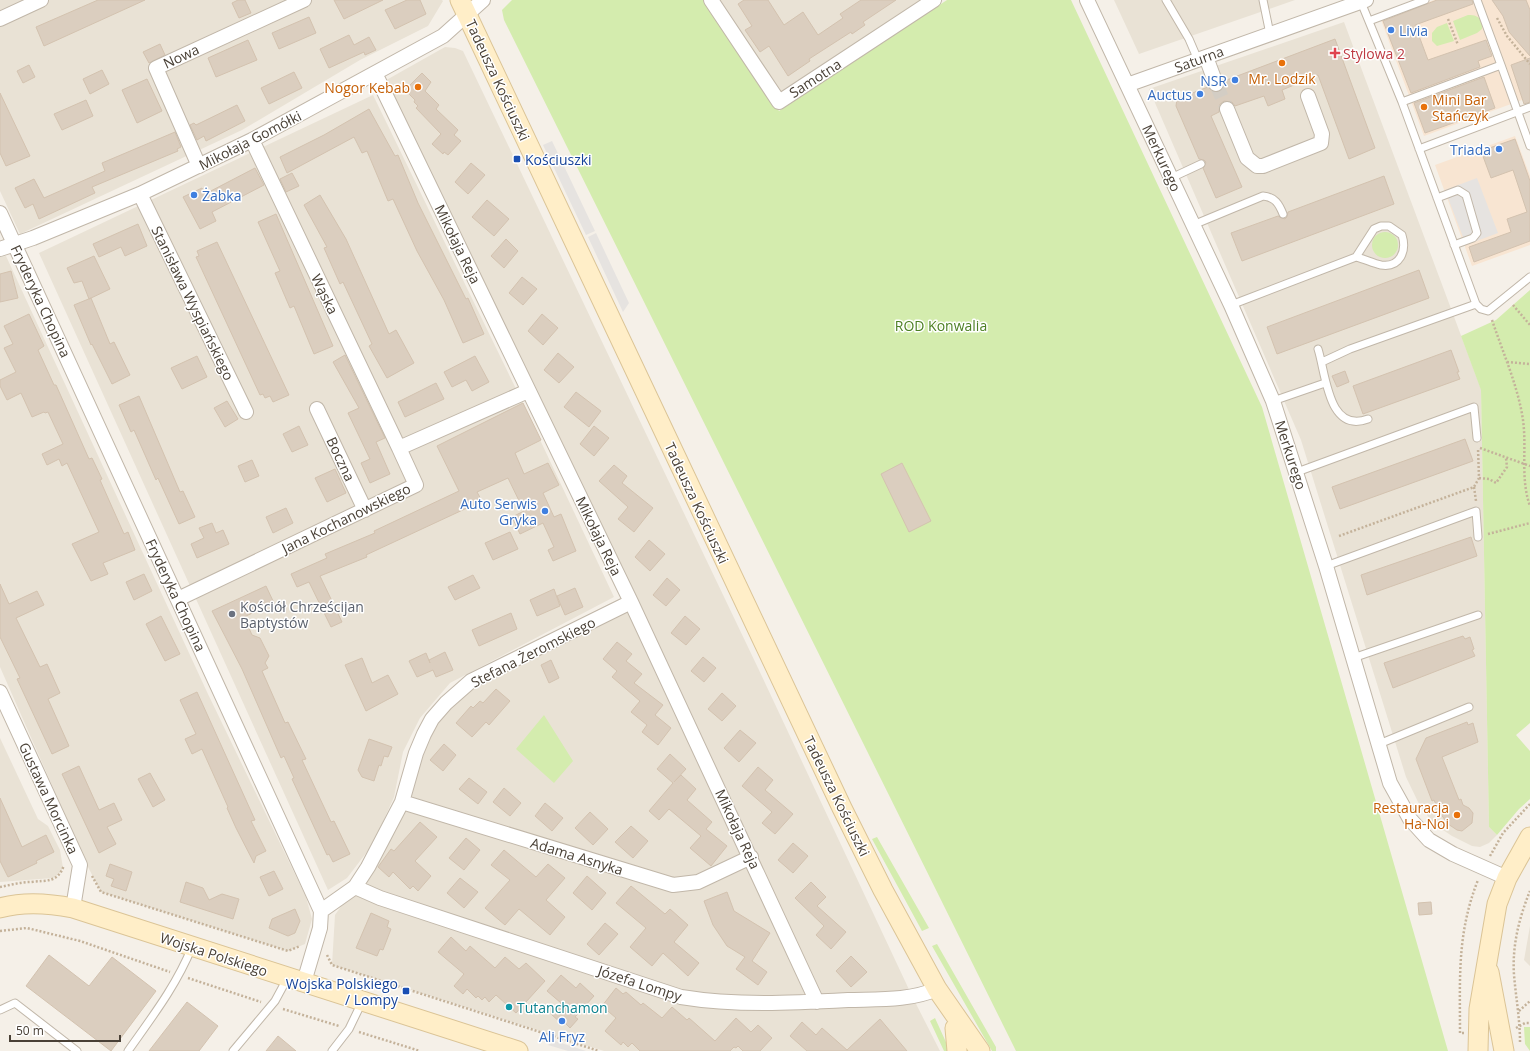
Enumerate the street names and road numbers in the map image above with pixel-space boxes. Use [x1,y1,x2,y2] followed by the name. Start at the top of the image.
[462,16,534,144] street label: Tadeusza Kościuszki
[160,39,202,73] street label: Nowa
[1172,41,1226,77] street label: Saturna
[785,54,845,102] street label: Samotna
[196,106,304,174] street label: Mikołaja Gomółki
[1138,121,1186,195] street label: Merkurego
[431,201,485,287] street label: Mikołaja Reja
[147,223,239,383] street label: Stanisława Wyspiańskiego
[7,242,75,360] street label: Fryderyka Chopina
[307,271,343,317] street label: Wąska
[1271,418,1311,492] street label: Merkurego
[322,434,360,484] street label: Boczna
[661,439,733,567] street label: Tadeusza Kościuszki
[277,479,413,558] street label: Jana Kochanowskiego
[572,493,626,579] street label: Mikołaja Reja
[142,536,210,654] street label: Fryderyka Chopina
[467,612,599,692] street label: Stefana Żeromskiego
[800,733,874,859] street label: Tadeusza Kościuszki
[15,739,83,857] street label: Gustawa Morcinka
[711,786,765,872] street label: Mikołaja Reja
[528,833,626,879] street label: Adama Asnyka
[158,928,270,980] street label: Wojska Polskiego
[594,960,685,1006] street label: Józefa Lompy

